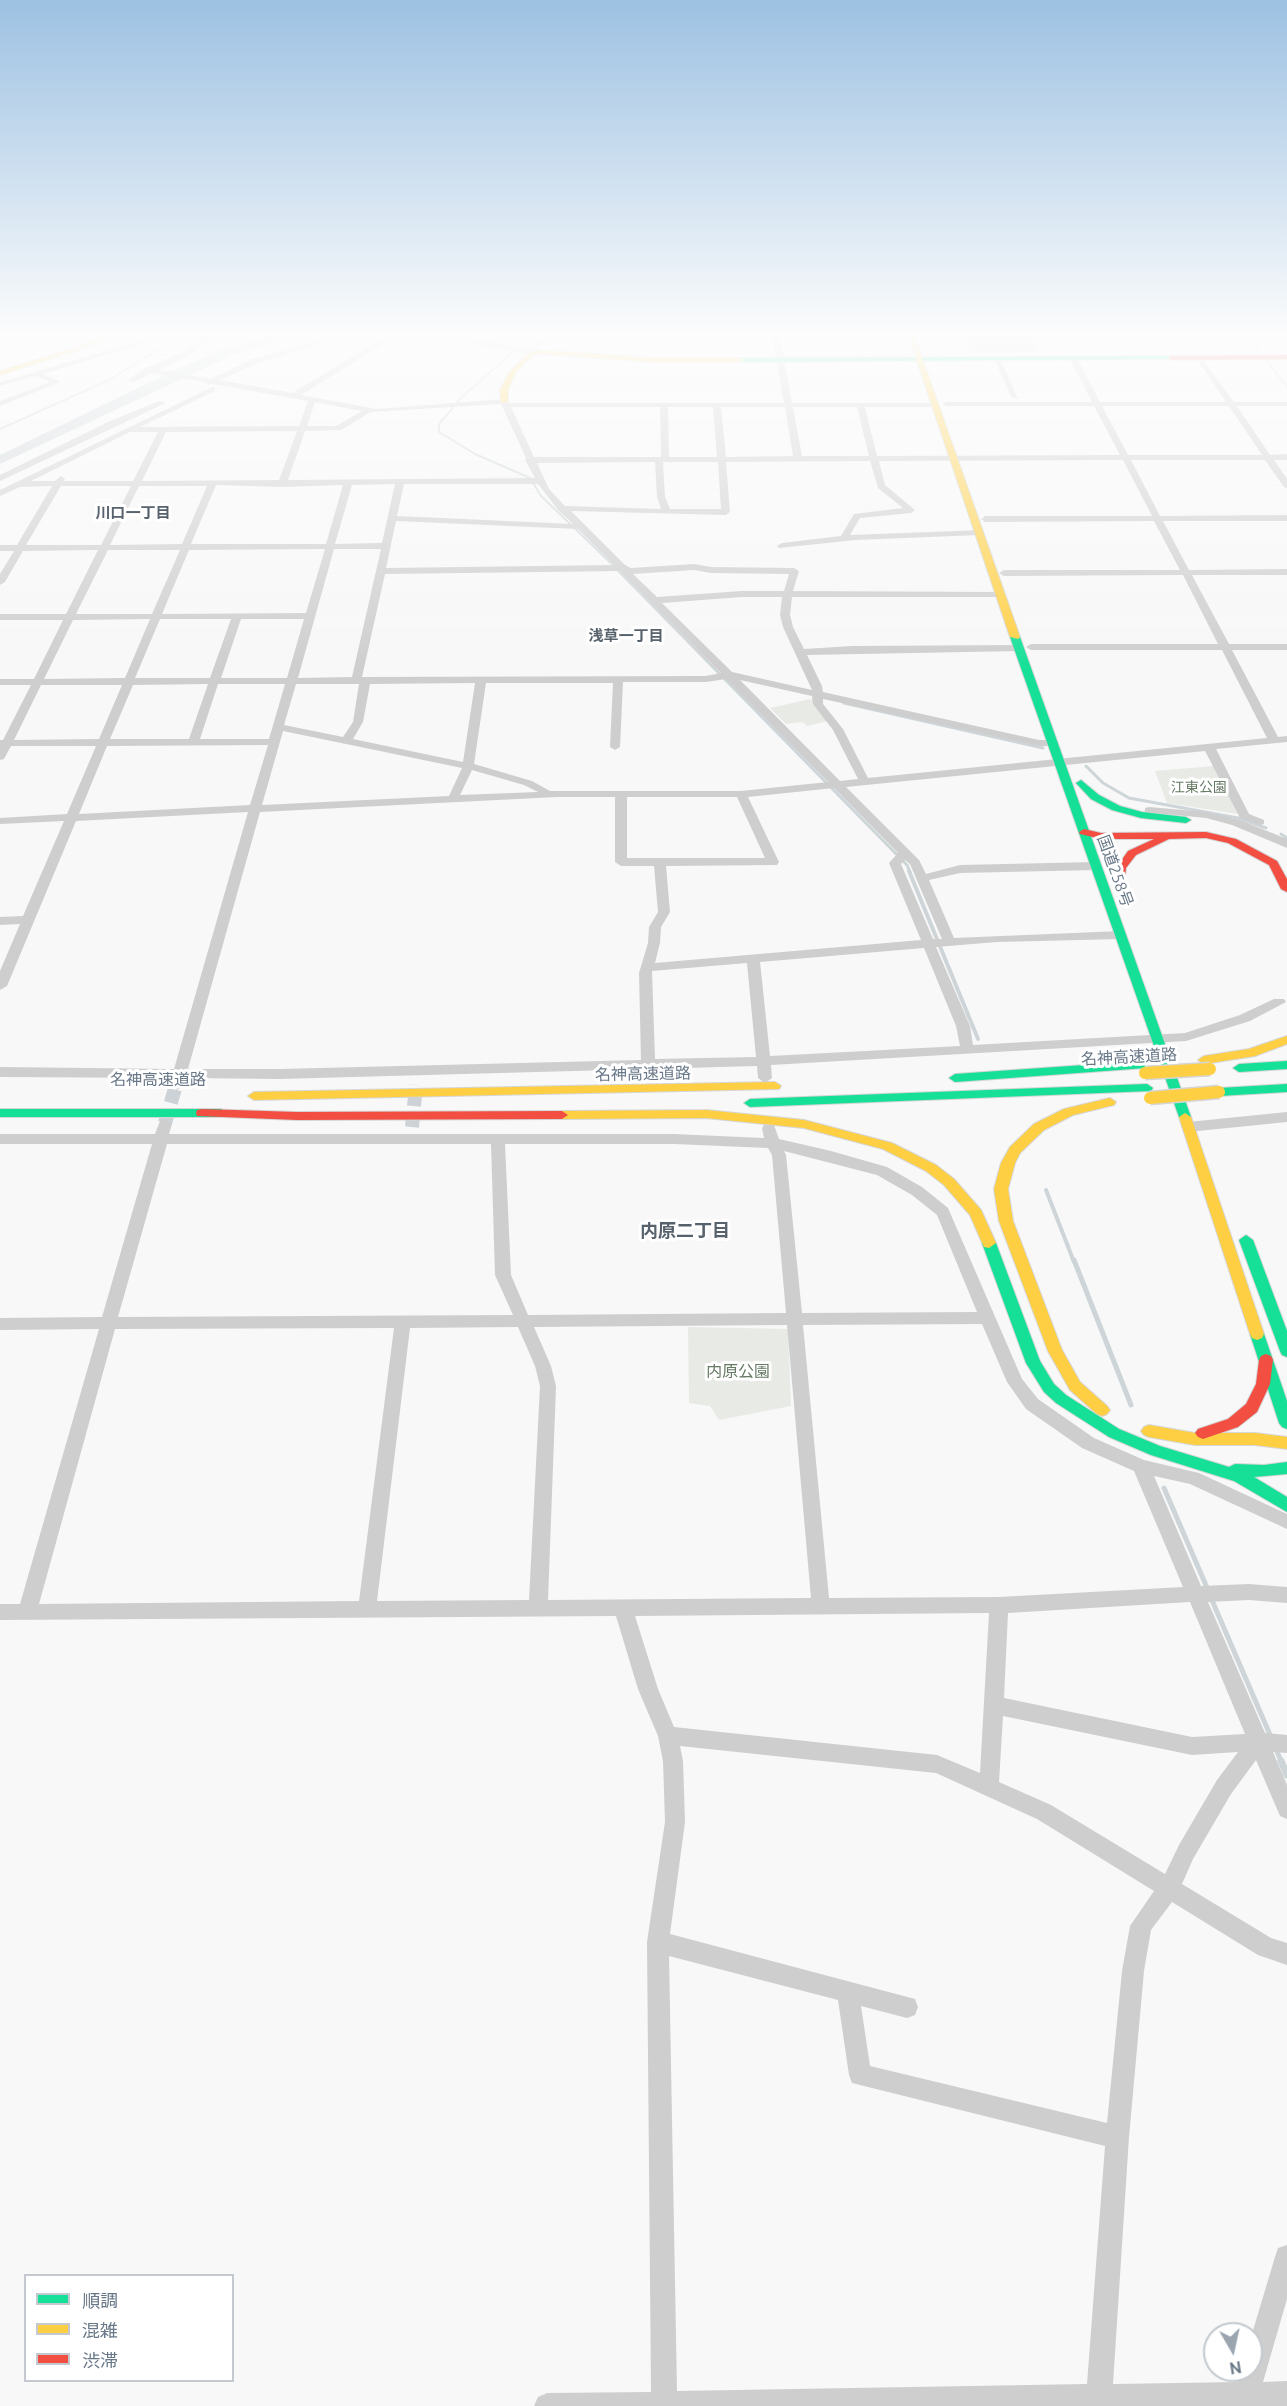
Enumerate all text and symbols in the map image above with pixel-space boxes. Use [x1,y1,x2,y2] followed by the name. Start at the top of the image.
[96,504,170,522] district label: 川口一丁目
[589,627,663,645] district label: 浅草一丁目
[1171,779,1227,795] park label: 江東公園
[1093,832,1137,910] street label: 国道258号
[1081,1045,1177,1069] street label: 名神高速道路
[595,1064,691,1084] street label: 名神高速道路
[110,1070,206,1090] street label: 名神高速道路
[640,1220,730,1242] district label: 内原二丁目
[706,1362,770,1382] park label: 内原公園
[24,2274,234,2382] legend
[82,2290,118,2310] text: 順調
[82,2320,118,2340] text: 混雑
[1203,2322,1263,2382] north arrow
[82,2350,118,2370] text: 渋滞
[1228,2358,1243,2378] text: N

